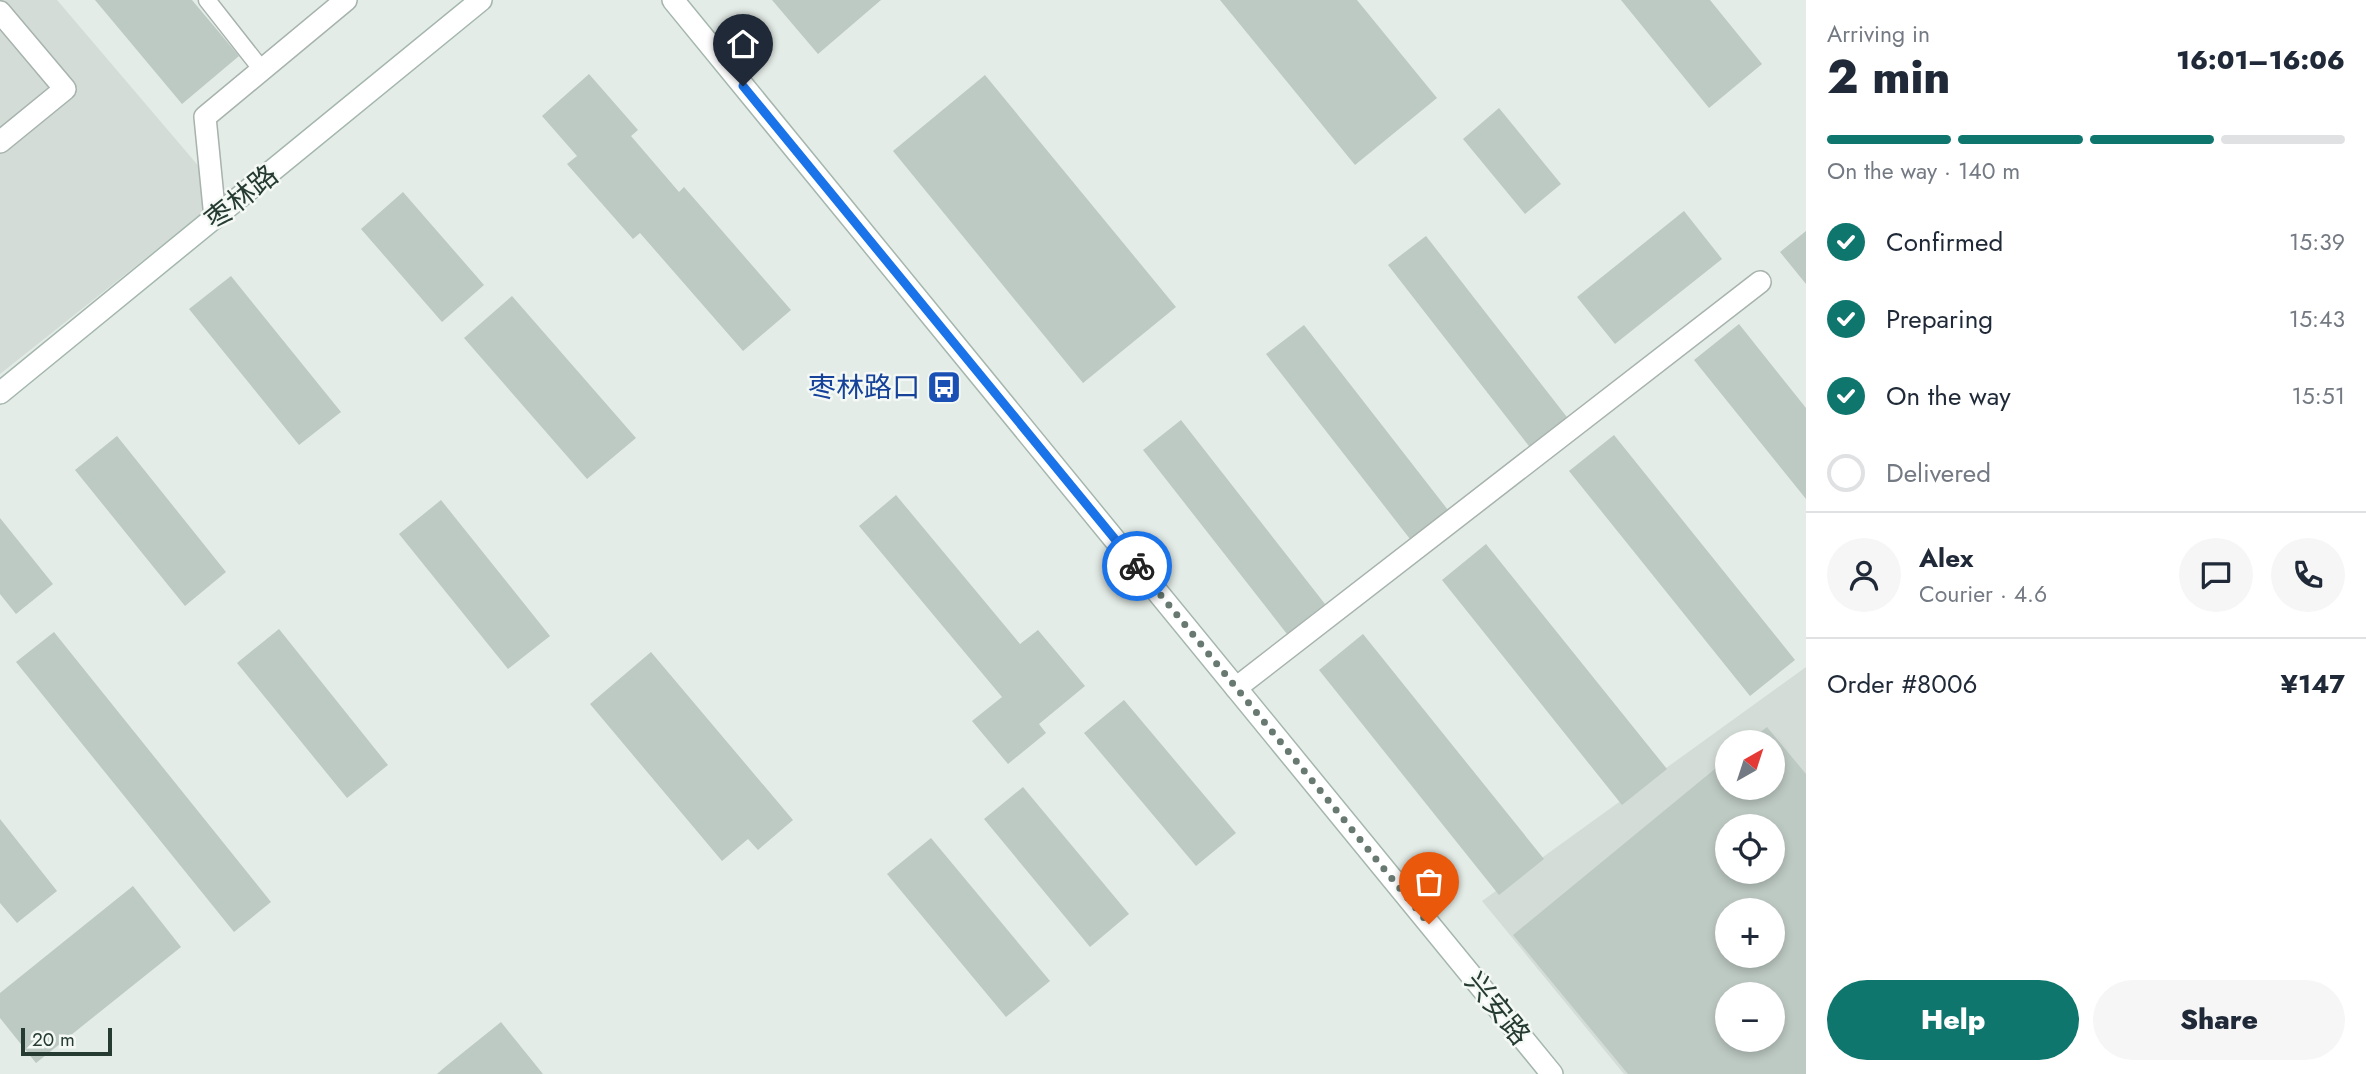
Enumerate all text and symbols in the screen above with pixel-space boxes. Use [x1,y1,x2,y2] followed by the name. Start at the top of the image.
[713,14,773,86] pin
[1827,17,1930,51] text: Arriving in
[724,25,762,63] icon: home
[2176,41,2345,79] text: 16:01–16:06
[1827,44,1951,110] text: 2 min
[1827,154,2020,188] text: On the way · 140 m
[196,155,287,240] street label: 枣林路
[1827,223,1865,261] icon: check
[1886,223,2003,261] text: Confirmed
[2289,225,2345,259] text: 15:39
[1827,300,1865,338] icon: check
[1886,300,1993,338] text: Preparing
[2289,302,2345,336] text: 15:43
[808,367,920,408] place label: 枣林路口
[925,368,963,406] bus stop icon: 枣林路口
[1827,377,1865,415] icon: check
[1886,377,2011,415] text: On the way
[2291,379,2345,413] text: 15:51
[1886,454,1991,492] text: Delivered
[1102,531,1172,601] courier
[1827,538,1901,612] button: person
[2179,538,2253,612] button: chat
[2271,538,2345,612] button: phone
[1919,539,1973,577] text: Alex
[1118,547,1156,585] icon: bike
[1919,577,2047,611] text: Courier · 4.6
[1827,665,1978,703] text: Order #8006
[2281,665,2345,703] text: ¥147
[1715,730,1785,800] north arrow
[1715,730,1785,1052] map controls
[1715,814,1785,884] button: locate
[1399,852,1459,924] pin
[1410,863,1448,901] icon: bag
[1715,898,1785,968] button: +
[1455,963,1540,1054] street label: 兴安路
[1827,980,2079,1060] button: Help
[2093,980,2345,1060] button: Share
[1715,982,1785,1052] button: −
[21,1025,112,1057] scale bar
[32,1026,75,1053] text: 20 m

